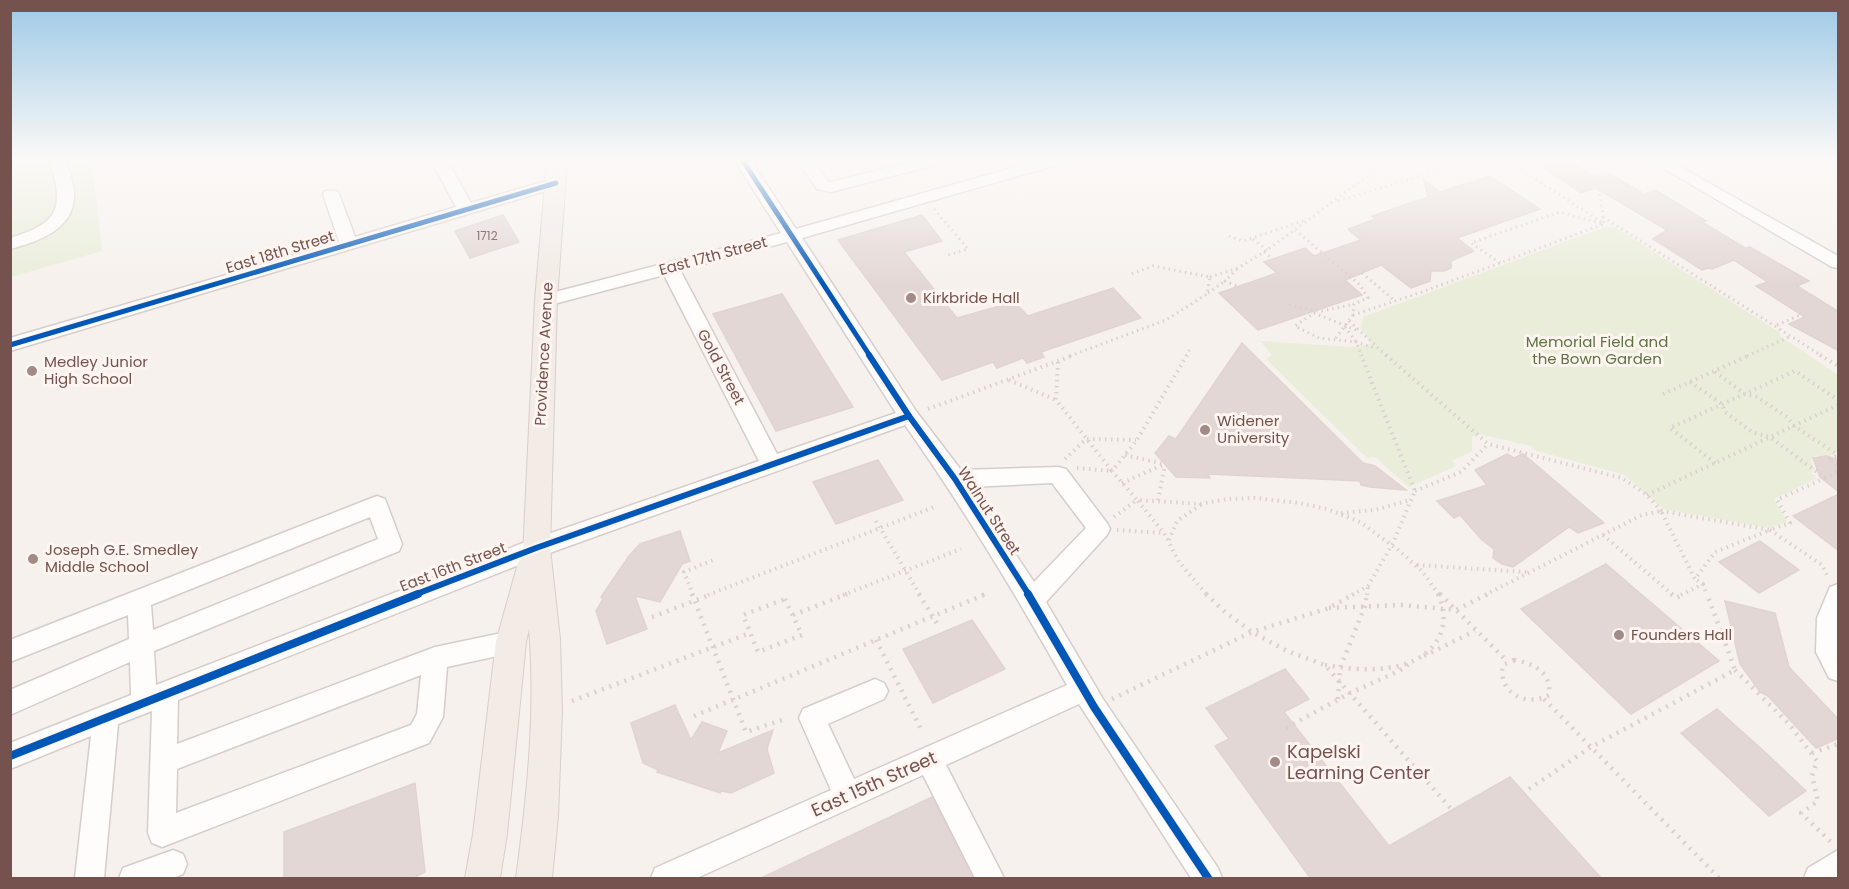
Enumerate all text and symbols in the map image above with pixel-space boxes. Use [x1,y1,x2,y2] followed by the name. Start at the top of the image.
[223,225,337,278] street label: East 18th Street
[476,227,498,244] house number: 1712
[656,231,769,280] street label: East 17th Street
[529,282,558,426] street label: Providence Avenue
[923,287,1020,308] place label: Kirkbride Hall
[904,291,918,305] marker: Kirkbride Hall
[693,325,750,408] street label: Gold Street
[1526,331,1668,369] park label: Memorial Field and the Bown Garden
[44,351,148,389] place label: Medley Junior High School
[25,364,39,378] marker: Medley Junior High School
[1217,410,1290,448] place label: Widener University
[1198,423,1212,437] marker: Widener University
[953,463,1026,559] street label: Walnut Street
[397,537,509,596] street label: East 16th Street
[45,539,199,577] place label: Joseph G.E. Smedley Middle School
[26,552,40,566] marker: Joseph G.E. Smedley Middle School
[1631,624,1732,645] place label: Founders Hall
[1612,628,1626,642] marker: Founders Hall
[1287,739,1431,785] place label: Kapelski Learning Center
[807,745,940,822] street label: East 15th Street
[1268,755,1282,769] marker: Kapelski Learning Center

